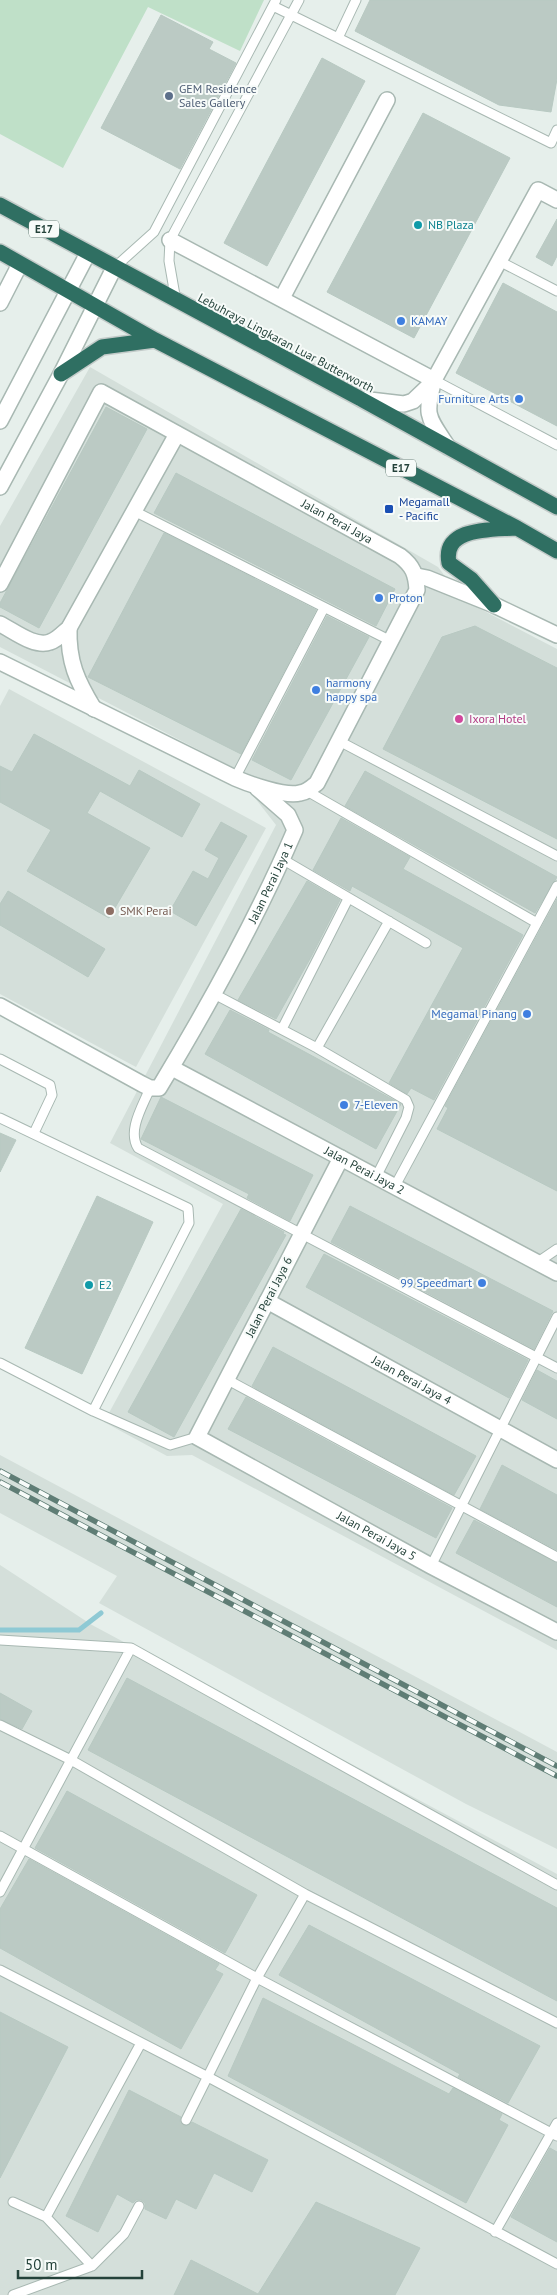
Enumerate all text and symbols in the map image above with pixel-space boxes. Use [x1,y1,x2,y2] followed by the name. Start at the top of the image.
[179,81,257,110] place label: GEM Residence Sales Gallery
[163,90,175,102] marker: GEM Residence Sales Gallery
[428,217,474,232] place label: NB Plaza
[412,219,424,231] marker: NB Plaza
[29,220,59,238] road number: E17
[196,290,377,396] street label: Lebuhraya Lingkaran Luar Butterworth
[411,313,448,328] place label: KAMAY
[395,315,407,327] marker: KAMAY
[438,391,509,406] place label: Furniture Arts
[513,393,525,405] marker: Furniture Arts
[386,459,416,476] road number: E17
[399,494,450,523] place label: Megamall - Pacific
[298,495,375,546] street label: Jalan Perai Jaya
[383,503,395,515] marker: Megamall - Pacific
[389,590,423,605] place label: Proton
[373,592,385,604] marker: Proton
[326,675,377,704] place label: harmony happy spa
[310,684,322,696] marker: harmony happy spa
[469,711,527,726] place label: Ixora Hotel
[453,713,465,725] marker: Ixora Hotel
[244,839,296,926] street label: Jalan Perai Jaya 1
[120,903,172,918] place label: SMK Perai
[104,905,116,917] marker: SMK Perai
[431,1006,517,1021] place label: Megamal Pinang
[521,1008,533,1020] marker: Megamal Pinang
[354,1097,398,1112] place label: 7-Eleven
[338,1099,350,1111] marker: 7-Eleven
[321,1142,407,1197] street label: Jalan Perai Jaya 2
[241,1254,295,1340] street label: Jalan Perai Jaya 6
[400,1275,472,1290] place label: 99 Speedmart
[99,1277,112,1292] place label: E2
[476,1277,488,1289] marker: 99 Speedmart
[83,1279,95,1291] marker: E2
[369,1352,455,1408] street label: Jalan Perai Jaya 4
[334,1507,419,1563] street label: Jalan Perai Jaya 5
[18,2248,141,2280] scale bar
[25,2255,58,2274] text: 50 m

